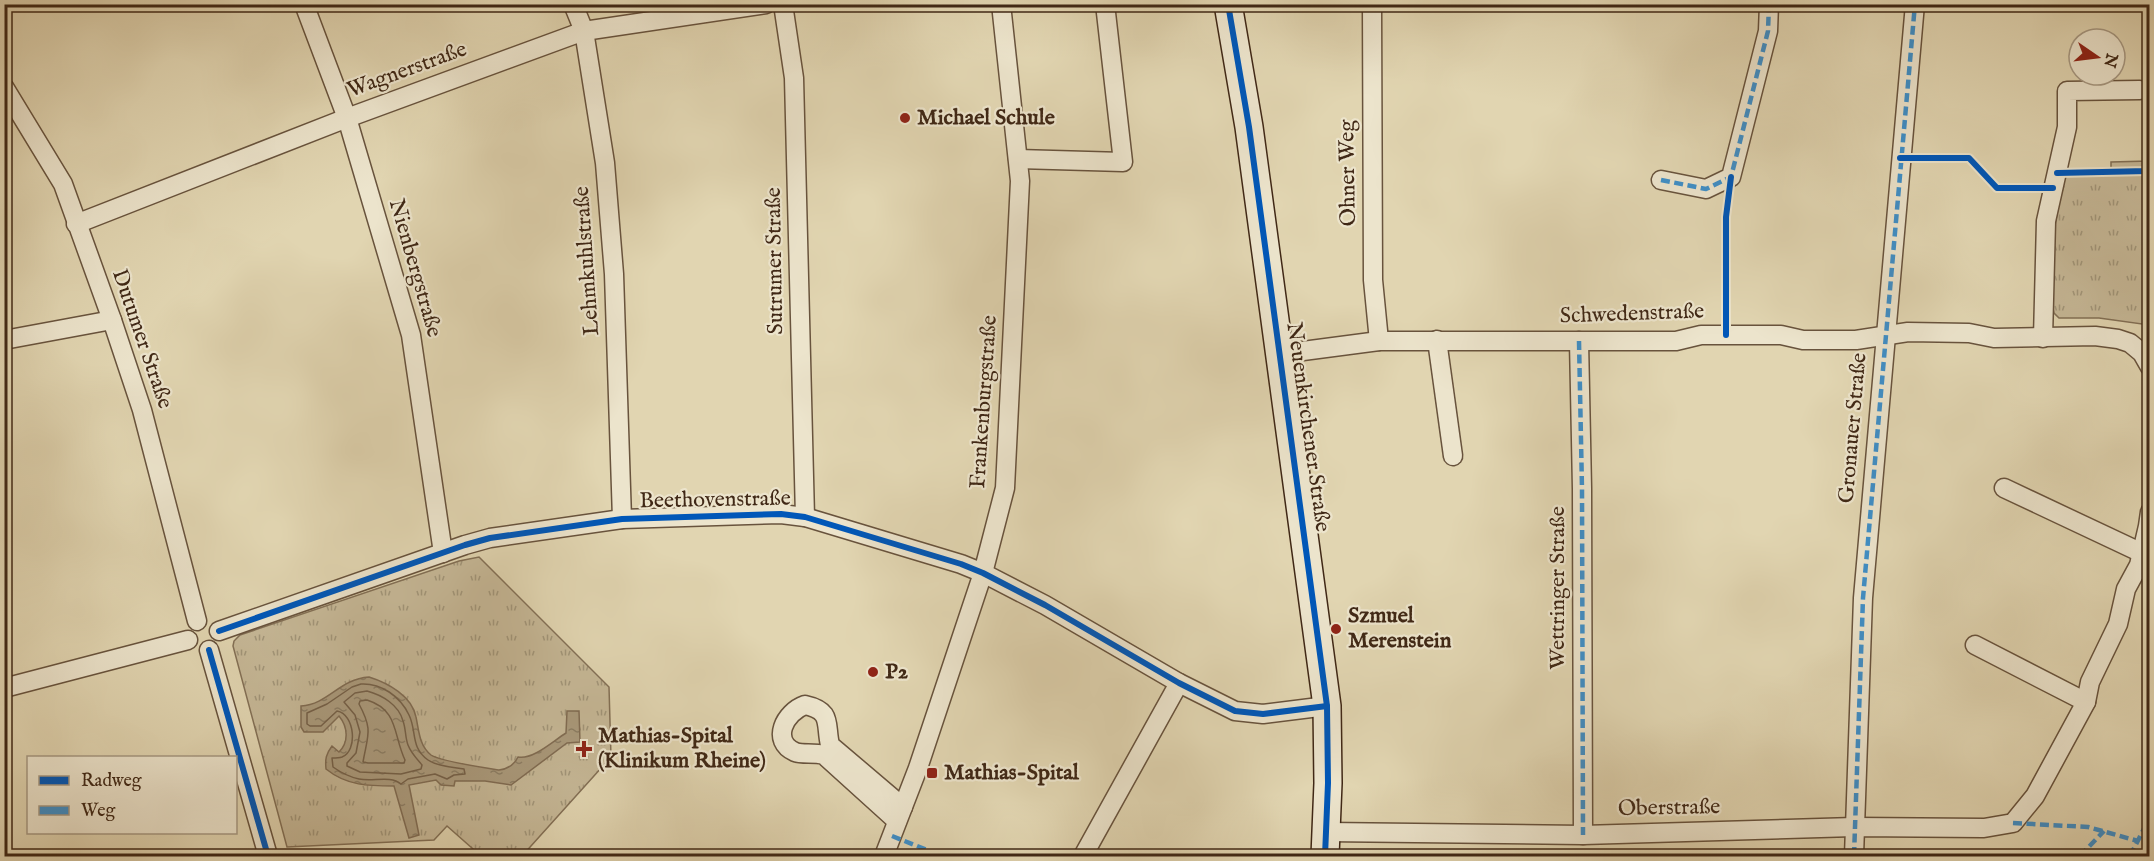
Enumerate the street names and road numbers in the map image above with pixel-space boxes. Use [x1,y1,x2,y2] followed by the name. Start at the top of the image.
[343,35,471,105] street label: Wagnerstraße
[1333,118,1363,227] street label: Ohner Weg
[568,185,606,337] street label: Lehmkuhlstraße
[760,187,790,335] street label: Sutrumer Straße
[382,196,448,340] street label: Nienbergstraße
[105,266,179,412] street label: Dutumer Straße
[1559,297,1705,331] street label: Schwedenstraße
[964,314,1004,490] street label: Frankenburgstraße
[1279,320,1337,534] street label: Neuenkirchener Straße
[1832,352,1874,504] street label: Gronauer Straße
[639,485,791,515] street label: Beethovenstraße
[1544,506,1572,670] street label: Wettringer Straße
[1618,793,1720,823] street label: Oberstraße

